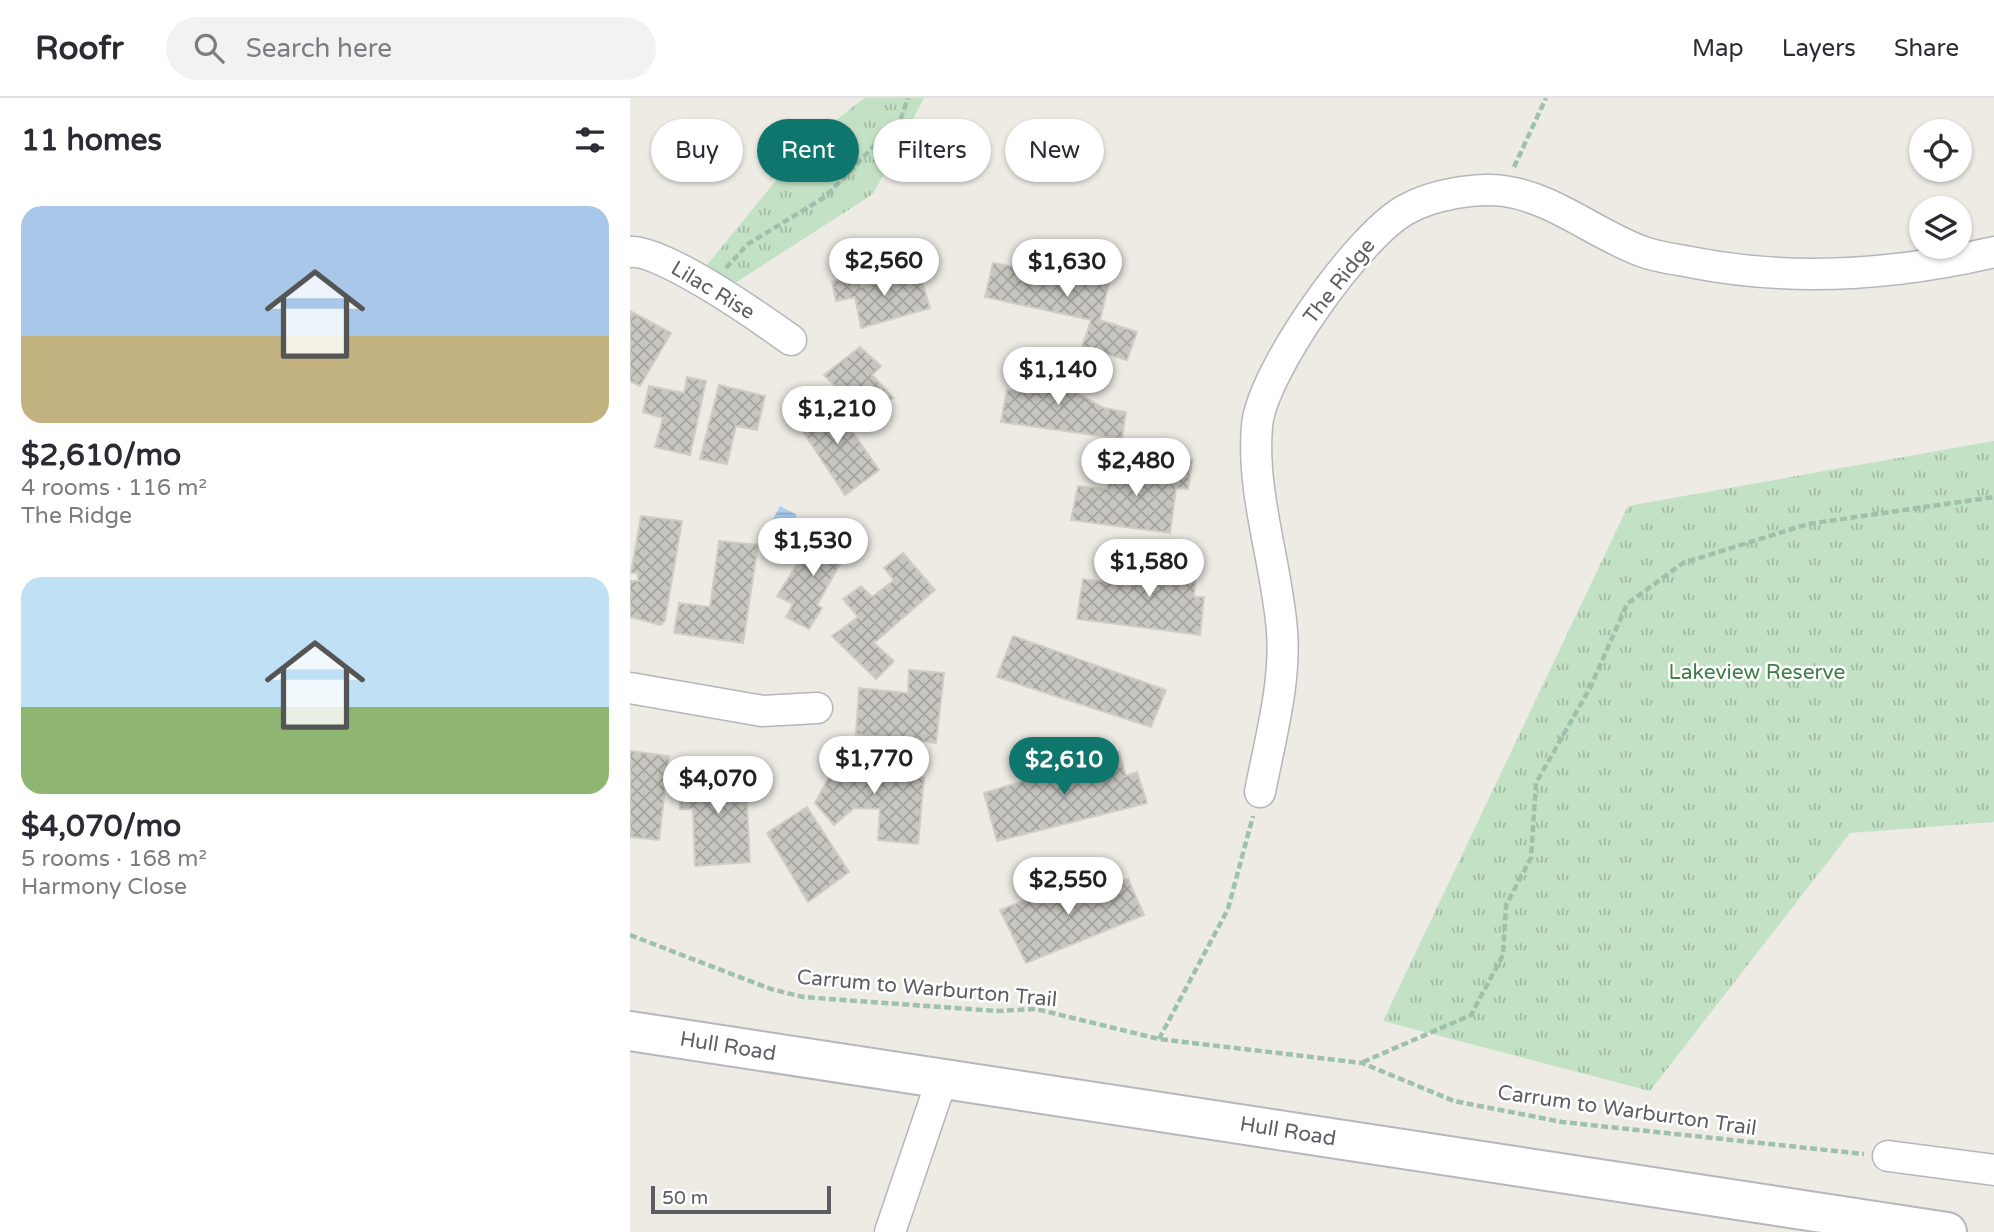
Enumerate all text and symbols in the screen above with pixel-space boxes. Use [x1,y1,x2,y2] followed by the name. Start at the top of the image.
[166,17,656,80] search box
[35,29,124,68] text: Roofr
[190,29,228,67] icon: search
[246,33,392,64] text: Search here
[1692,34,1744,63] text: Map
[1782,34,1856,63] text: Layers
[1894,34,1959,63] text: Share
[651,119,743,182] chip: Buy
[757,119,859,182] chip: Rent
[873,119,991,182] chip: Filters
[1005,119,1104,182] chip: New
[1909,119,1972,259] map controls
[1909,119,1972,182] button: locate
[571,121,609,159] icon: filters
[21,122,162,159] text: 11 homes
[1909,196,1972,259] button: layers
[1298,234,1381,329] street label: The Ridge
[827,238,941,298] pin: $2,560
[1010,240,1124,299] pin: $1,630
[845,247,923,275] text: $2,560
[1028,248,1106,276] text: $1,630
[252,251,378,377] icon: home
[666,256,759,325] street label: Lilac Rise
[1001,348,1115,407] pin: $1,140
[1019,356,1097,384] text: $1,140
[780,386,894,446] pin: $1,210
[798,395,876,423] text: $1,210
[21,437,181,474] text: $2,610/mo
[1079,438,1193,498] pin: $2,480
[1097,447,1175,475] text: $2,480
[21,474,207,502] text: 4 rooms · 116 m²
[21,502,132,530] text: The Ridge
[756,518,870,578] pin: $1,530
[774,527,852,555] text: $1,530
[1092,540,1206,599] pin: $1,580
[1110,548,1188,576] text: $1,580
[252,622,378,748] icon: home
[1669,660,1846,685] park label: Lakeview Reserve
[817,736,931,796] pin: $1,770
[1007,738,1121,797] pin: $2,610
[835,745,913,773] text: $1,770
[1025,746,1103,774] text: $2,610
[661,756,775,816] pin: $4,070
[679,765,757,793] text: $4,070
[21,808,181,845] text: $4,070/mo
[21,845,207,873] text: 5 rooms · 168 m²
[1011,858,1125,917] pin: $2,550
[1029,866,1107,894] text: $2,550
[21,873,187,901] text: Harmony Close
[796,965,1058,1012] street label: Carrum to Warburton Trail
[678,1027,778,1066] street label: Hull Road
[1496,1080,1758,1141] street label: Carrum to Warburton Trail
[1238,1112,1338,1151] street label: Hull Road
[651,1183,831,1215] scale bar
[662,1187,708,1209] text: 50 m

